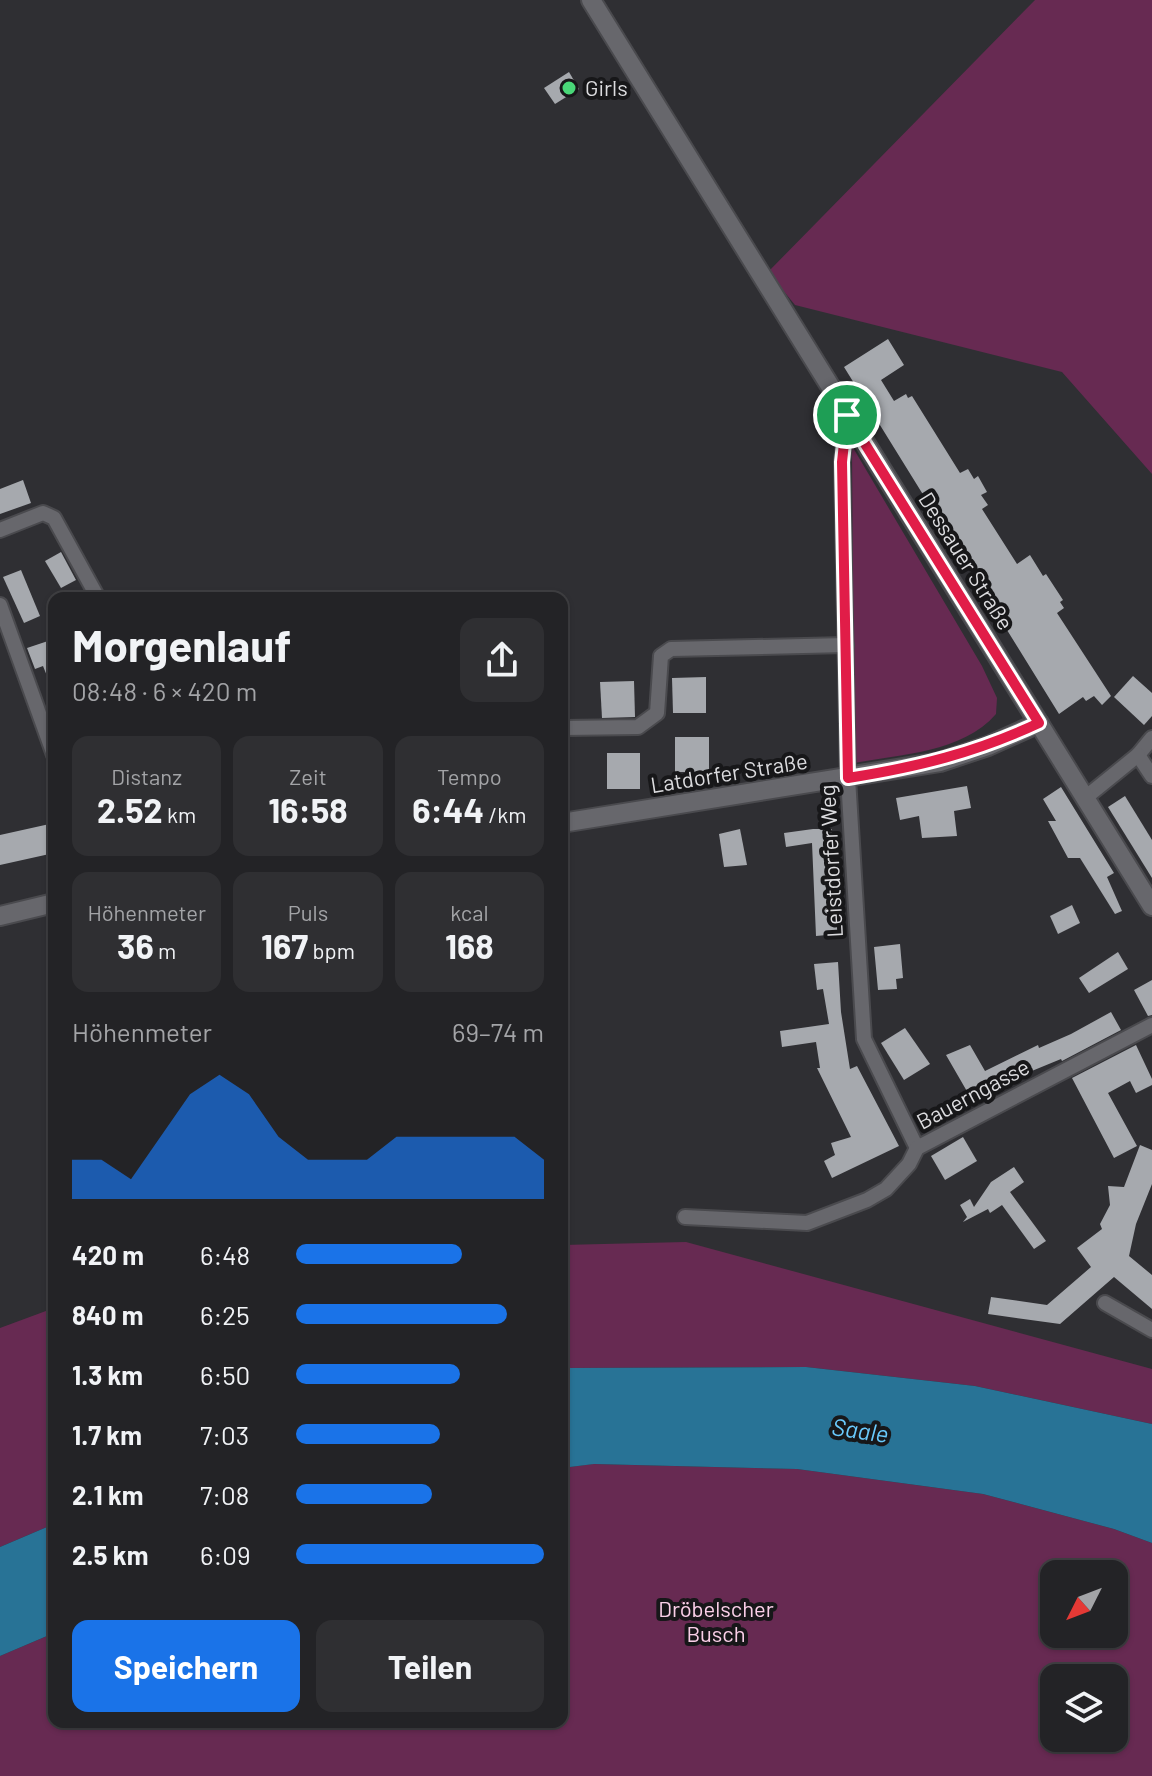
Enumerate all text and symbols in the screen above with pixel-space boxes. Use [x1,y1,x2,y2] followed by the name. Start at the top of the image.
[585,74,628,100] place label: Girls
[560,79,578,97] marker: Girls
[813,381,881,449] pin
[825,393,869,437] icon: arrive
[914,487,1020,634] street label: Dessauer Straße
[72,618,291,671] text: Morgenlauf
[460,618,544,702] button: share
[72,675,257,706] text: 08:48 · 6 × 420 m
[648,747,809,797] street label: Latdorfer Straße
[111,763,182,789] text: Distanz
[289,763,327,789] text: Zeit
[437,763,502,789] text: Tempo
[813,784,847,938] street label: Leistdorfer Weg
[97,789,163,830] text: 2.52
[268,789,348,830] text: 16:58
[412,789,484,830] text: 6:44
[163,801,196,827] text: km
[484,801,526,827] text: /km
[87,899,206,925] text: Höhenmeter
[288,899,328,925] text: Puls
[450,899,489,925] text: kcal
[117,925,154,966] text: 36
[261,925,308,966] text: 167
[445,925,494,966] text: 168
[154,937,176,963] text: m
[308,937,355,963] text: bpm
[72,1016,212,1047] text: Höhenmeter
[452,1016,544,1047] text: 69–74 m
[912,1053,1033,1134] street label: Bauerngasse
[72,1239,144,1270] text: 420 m
[200,1239,250,1270] text: 6:48
[72,1299,144,1330] text: 840 m
[200,1299,250,1330] text: 6:25
[72,1359,143,1390] text: 1.3 km
[200,1359,250,1390] text: 6:50
[830,1411,890,1448] water label: Saale
[72,1419,142,1450] text: 1.7 km
[200,1419,249,1450] text: 7:03
[72,1479,144,1510] text: 2.1 km
[200,1479,249,1510] text: 7:08
[72,1539,148,1570] text: 2.5 km
[200,1539,250,1570] text: 6:09
[1040,1560,1128,1648] north arrow
[1040,1560,1128,1752] map controls
[658,1595,774,1646] park label: Dröbelscher Busch
[72,1620,300,1712] button: Speichern
[316,1620,544,1712] button: Teilen
[1040,1664,1128,1752] button: layers

